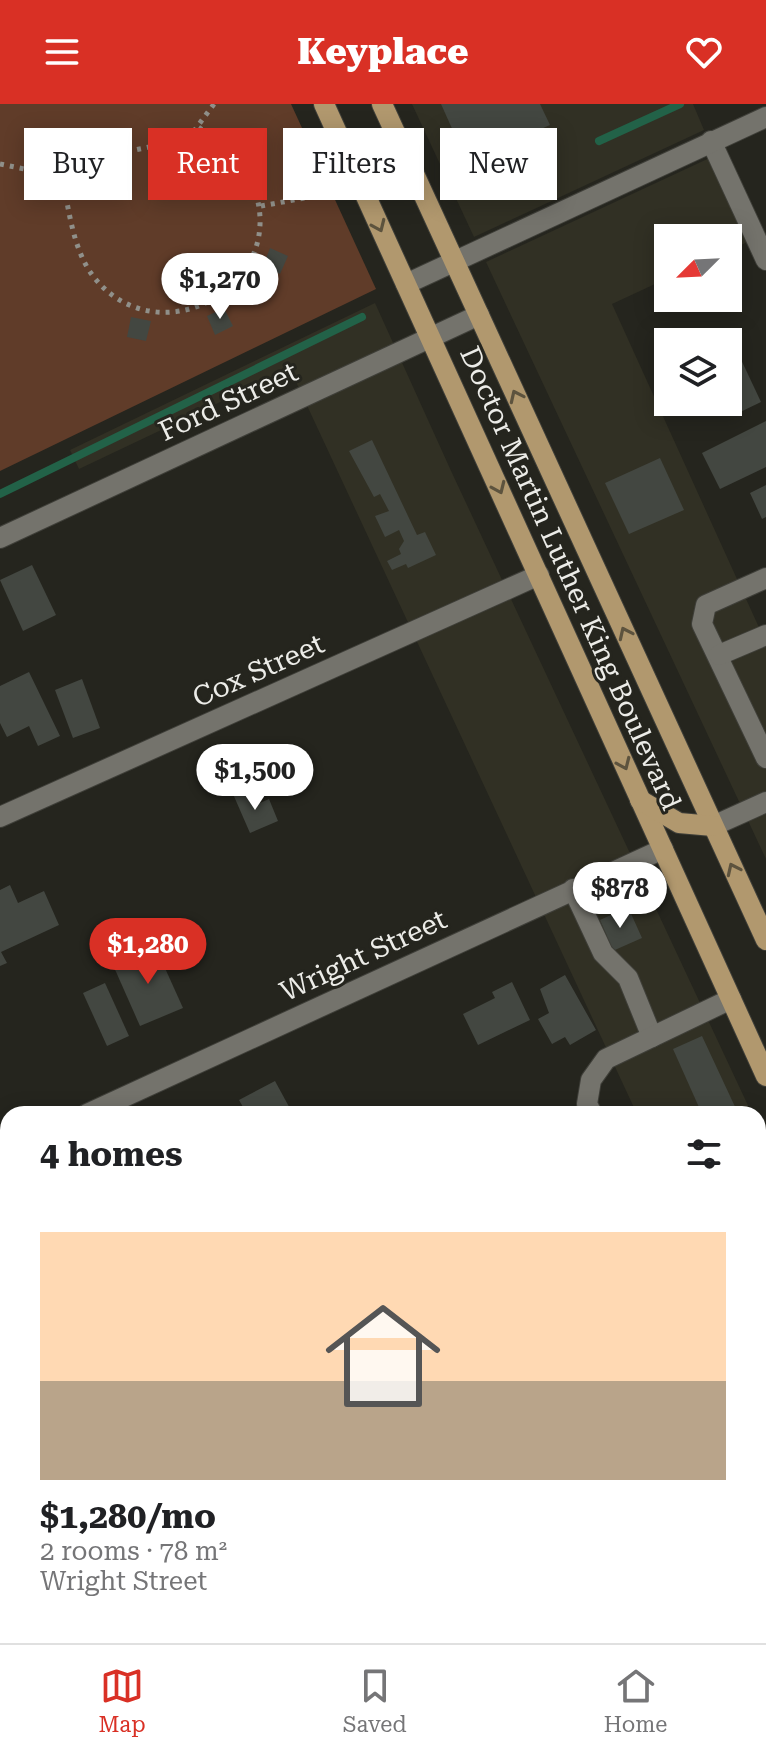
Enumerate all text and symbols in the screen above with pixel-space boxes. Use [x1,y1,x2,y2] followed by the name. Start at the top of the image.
[40,30,84,74] icon: menu
[682,30,726,74] icon: heart
[297,31,469,73] text: Keyplace
[24,128,132,200] chip: Buy
[148,128,267,200] chip: Rent
[283,128,424,200] chip: Filters
[440,128,557,200] chip: New
[370,218,386,232] one-way arrow
[654,224,742,312] north arrow
[654,224,742,416] map controls
[155,253,285,321] pin: $1,270
[179,264,261,294] text: $1,270
[654,328,742,416] button: layers
[453,341,688,815] street label: Doctor Martin Luther King Boulevard
[154,355,303,448] street label: Ford Street
[510,390,526,405] one-way arrow
[489,480,505,494] one-way arrow
[618,626,634,641] one-way arrow
[187,627,329,714] street label: Cox Street
[190,744,320,812] pin: $1,500
[214,755,296,785] text: $1,500
[614,756,630,770] one-way arrow
[573,862,667,930] pin: $878
[727,863,743,877] one-way arrow
[591,873,649,903] text: $878
[275,902,452,1008] street label: Wright Street
[83,918,213,986] pin: $1,280
[107,929,189,959] text: $1,280
[682,1132,726,1176] icon: filters
[40,1134,183,1174] text: 4 homes
[311,1284,455,1428] icon: home
[40,1496,216,1536] text: $1,280/mo
[40,1536,227,1566] text: 2 rooms · 78 m²
[40,1566,207,1596] text: Wright Street
[99,1664,146,1737] tab: Map
[343,1664,407,1737] tab: Saved
[604,1664,667,1737] tab: Home

